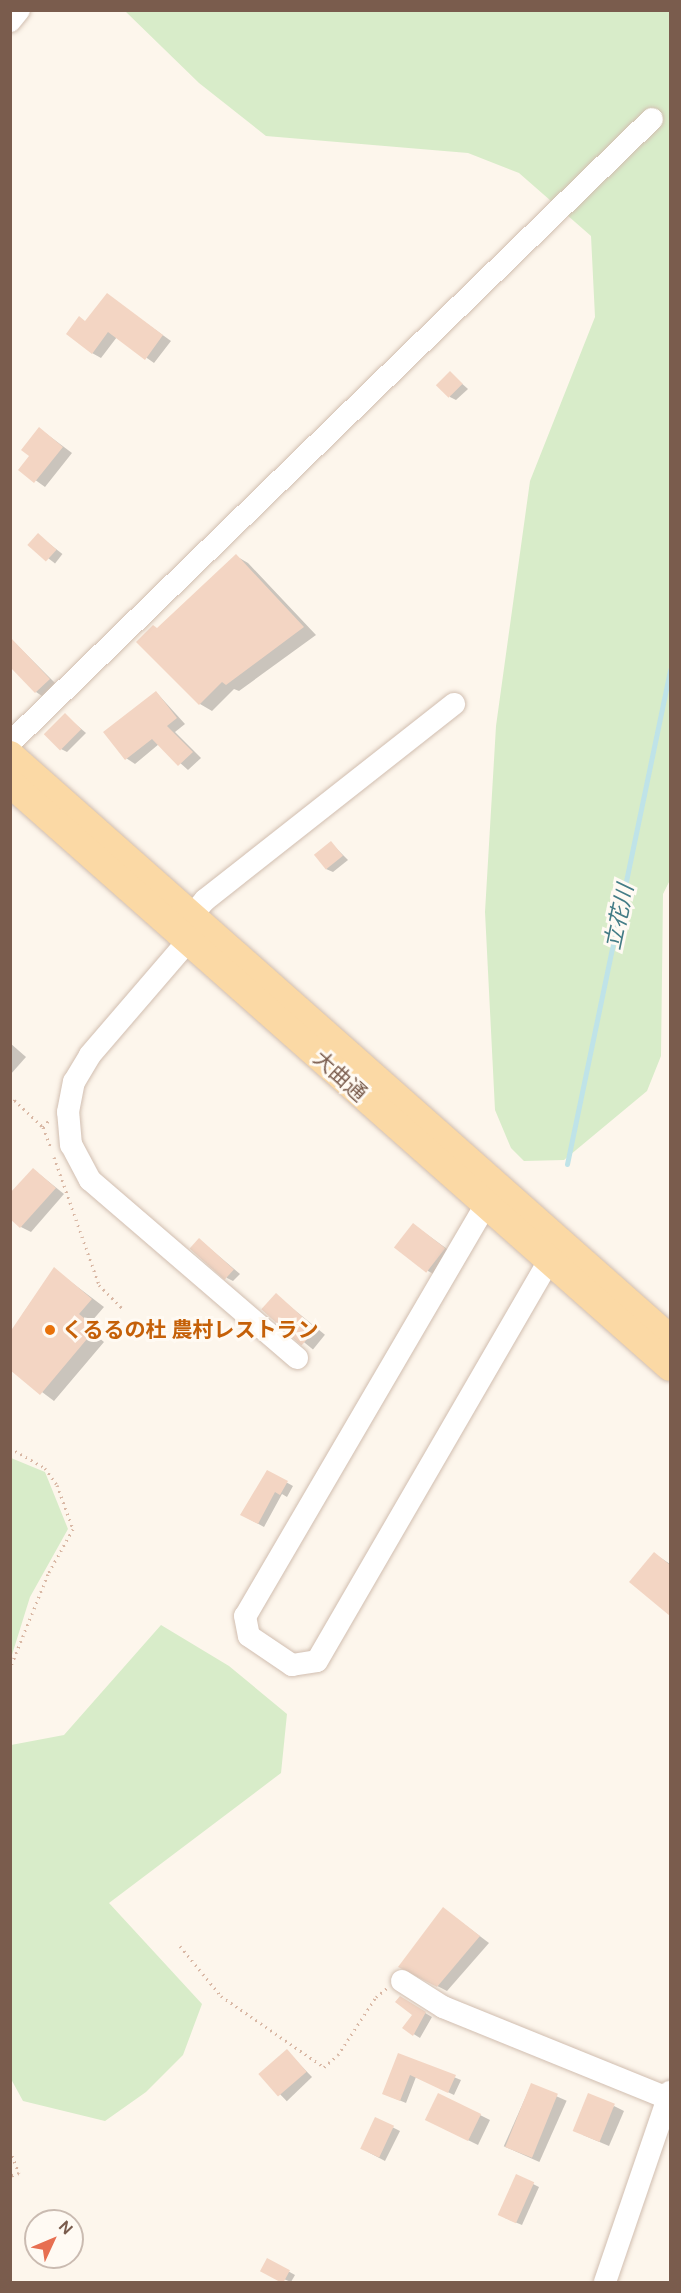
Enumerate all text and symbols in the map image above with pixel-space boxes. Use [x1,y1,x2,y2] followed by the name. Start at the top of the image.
[599,882,639,952] water label: 立花川
[308,1046,372,1106] street label: 大曲通
[62,1317,319,1343] place label: くるるの杜 農村レストラン
[43,1323,57,1337] marker: くるるの杜 農村レストラン
[24,2209,84,2269] north arrow
[54,2216,77,2239] text: N

